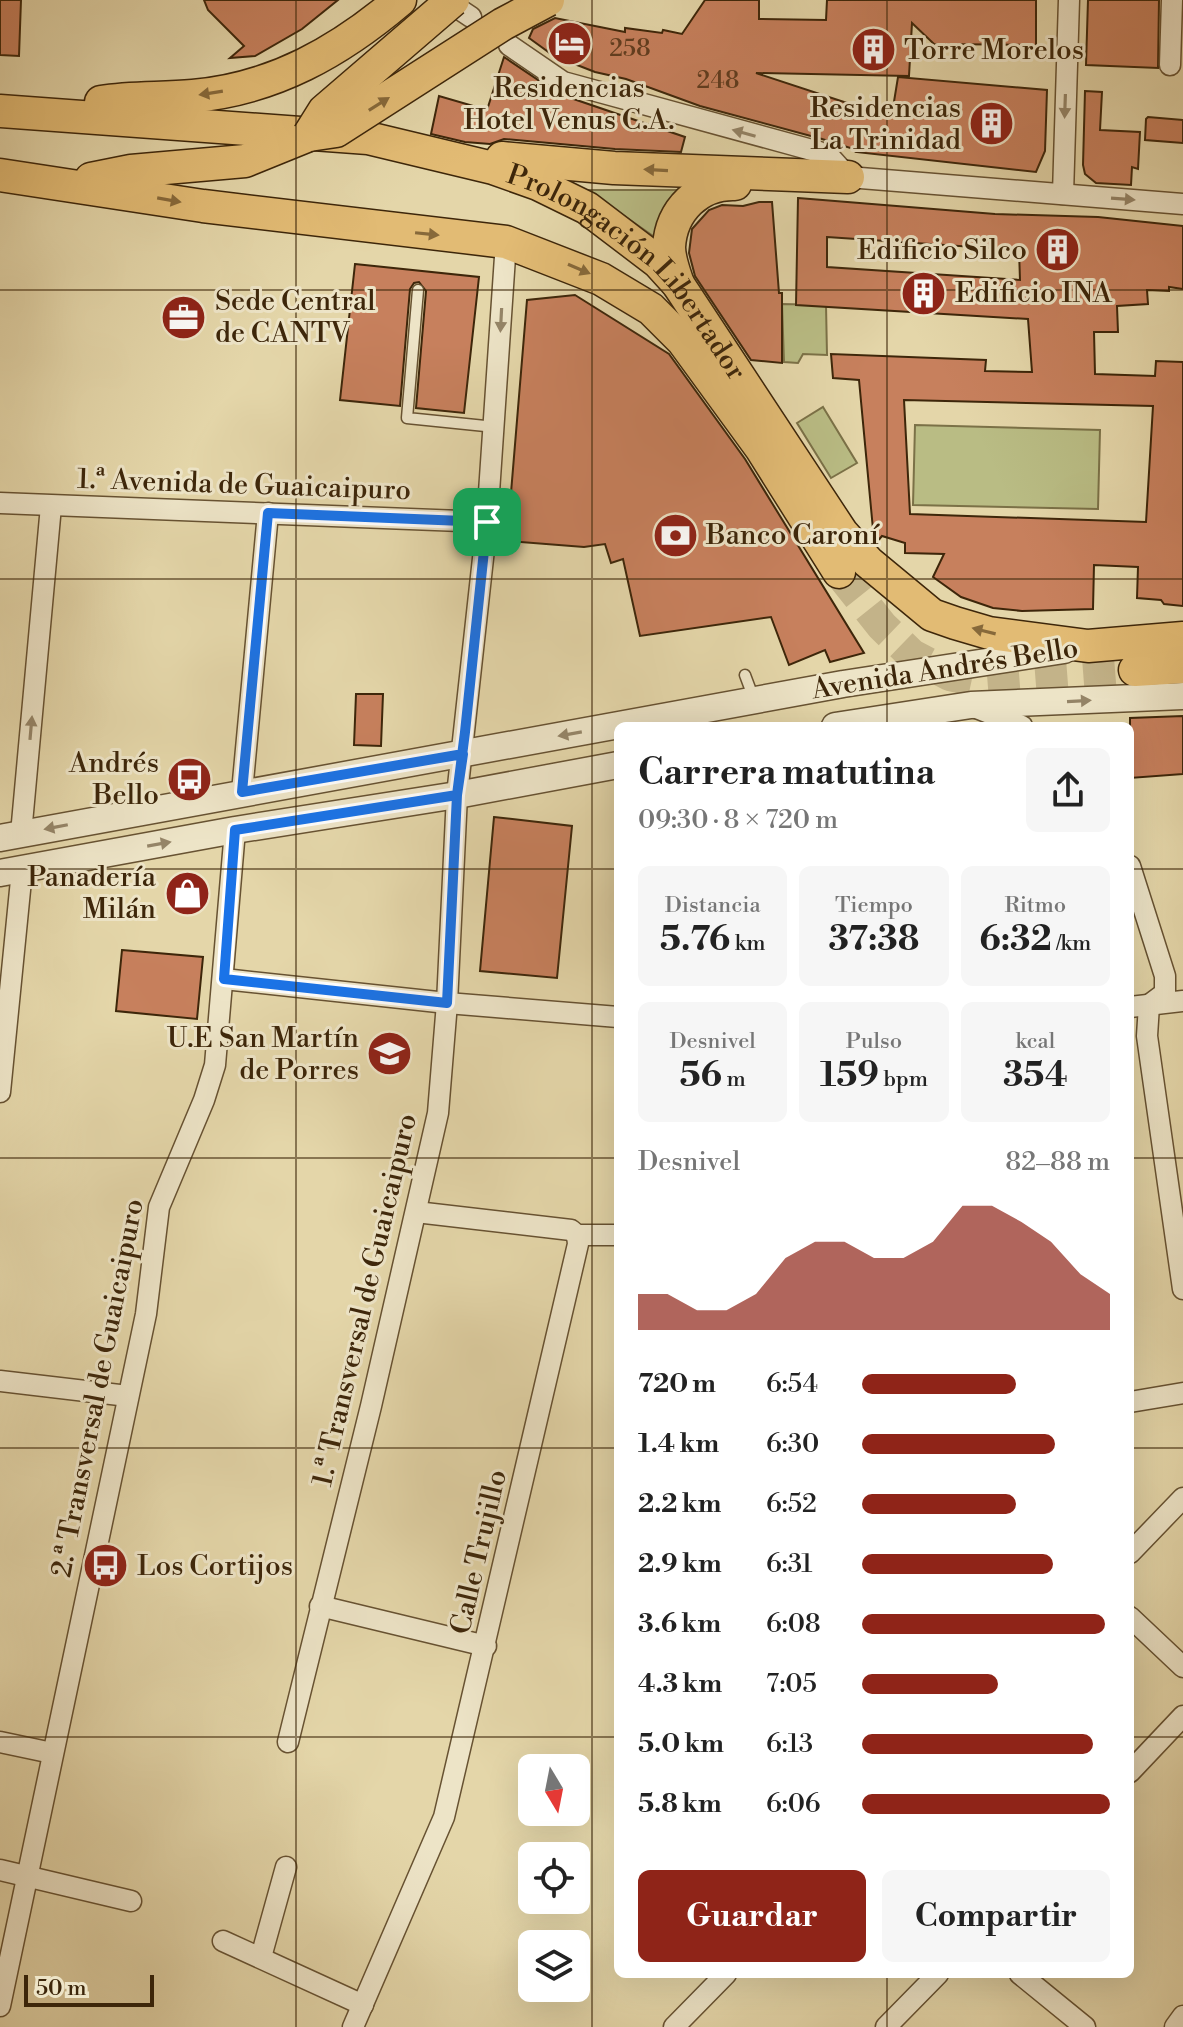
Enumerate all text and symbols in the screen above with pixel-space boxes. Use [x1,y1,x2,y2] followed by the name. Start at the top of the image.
[545,19,593,67] hotel icon: Residencias Hotel Venus C.A.
[849,26,897,74] building icon: Torre Morelos
[904,33,1084,68] place label: Torre Morelos
[609,34,651,64] house number: 258
[697,66,739,96] house number: 248
[463,71,675,138] place label: Residencias Hotel Venus C.A.
[198,88,223,100] one-way arrow
[810,91,961,158] place label: Residencias La Trinidad
[1059,94,1072,119] one-way arrow
[368,97,390,111] one-way arrow
[968,100,1016,148] building icon: Residencias La Trinidad
[732,126,756,139] one-way arrow
[502,157,754,387] street label: Prolongación Libertador
[643,163,668,176] one-way arrow
[1111,193,1136,206] one-way arrow
[157,194,182,206] one-way arrow
[1034,226,1082,274] building icon: Edificio Silco
[414,227,439,240] one-way arrow
[857,233,1027,268] place label: Edificio Silco
[567,263,591,276] one-way arrow
[900,269,948,317] building icon: Edificio INA
[955,276,1113,311] place label: Edificio INA
[215,284,375,351] place label: Sede Central de CANTV
[160,293,208,341] office icon: Sede Central de CANTV
[494,308,507,333] one-way arrow
[76,462,412,508] street label: 1.ª Avenida de Guaicaipuro
[453,488,521,556] pin
[465,500,509,544] icon: arrive
[651,511,699,559] bank icon: Banco Caroní
[705,518,881,553] place label: Banco Caroní
[971,624,996,636] one-way arrow
[808,631,1081,708] street label: Avenida Andrés Bello
[1067,694,1092,707] one-way arrow
[25,715,38,740] one-way arrow
[557,728,582,741] one-way arrow
[68,746,159,813] place label: Andrés Bello
[1026,748,1110,832] button: share
[638,751,935,796] text: Carrera matutina
[166,755,214,803] bus stop icon: Andrés Bello
[638,804,838,836] text: 09:30 · 8 × 720 m
[43,822,68,834] one-way arrow
[147,838,172,850] one-way arrow
[27,860,157,927] place label: Panadería Milán
[163,869,211,917] shop icon: Panadería Milán
[665,892,761,919] text: Distancia
[835,892,913,919] text: Tiempo
[1005,892,1066,919] text: Ritmo
[660,919,730,961] text: 5.76
[828,919,920,961] text: 37:38
[979,919,1052,961] text: 6:32
[730,930,766,957] text: km
[1052,930,1091,957] text: /km
[167,1021,359,1088] place label: U.E San Martín de Porres
[669,1028,756,1055] text: Desnivel
[846,1028,902,1055] text: Pulso
[1015,1028,1055,1055] text: kcal
[366,1030,414,1078] school or university icon: U.E San Martín de Porres
[680,1055,722,1097] text: 56
[820,1055,879,1097] text: 159
[1003,1055,1068,1097] text: 354
[722,1066,746,1093] text: m
[879,1066,928,1093] text: bpm
[305,1110,425,1490] street label: 1.ª Transversal de Guaicaipuro
[638,1146,740,1178] text: Desnivel
[1005,1146,1110,1178] text: 82–88 m
[44,1196,152,1580] street label: 2.ª Transversal de Guaicaipuro
[638,1368,716,1400] text: 720 m
[766,1368,818,1400] text: 6:54
[638,1428,719,1460] text: 1.4 km
[766,1428,819,1460] text: 6:30
[443,1466,515,1638] street label: Calle Trujillo
[638,1488,722,1520] text: 2.2 km
[766,1488,817,1520] text: 6:52
[82,1542,130,1590] bus stop icon: Los Cortijos
[638,1548,722,1580] text: 2.9 km
[766,1548,813,1580] text: 6:31
[137,1549,293,1584] place label: Los Cortijos
[638,1608,721,1640] text: 3.6 km
[766,1608,821,1640] text: 6:08
[638,1668,722,1700] text: 4.3 km
[766,1668,817,1700] text: 7:05
[638,1728,724,1760] text: 5.0 km
[766,1728,813,1760] text: 6:13
[518,1754,590,1826] north arrow
[518,1754,590,2002] map controls
[638,1788,722,1820] text: 5.8 km
[766,1788,821,1820] text: 6:06
[518,1842,590,1914] button: locate
[638,1870,866,1962] button: Guardar
[882,1870,1110,1962] button: Compartir
[518,1930,590,2002] button: layers
[24,1971,154,2007] scale bar
[36,1975,87,2002] text: 50 m

